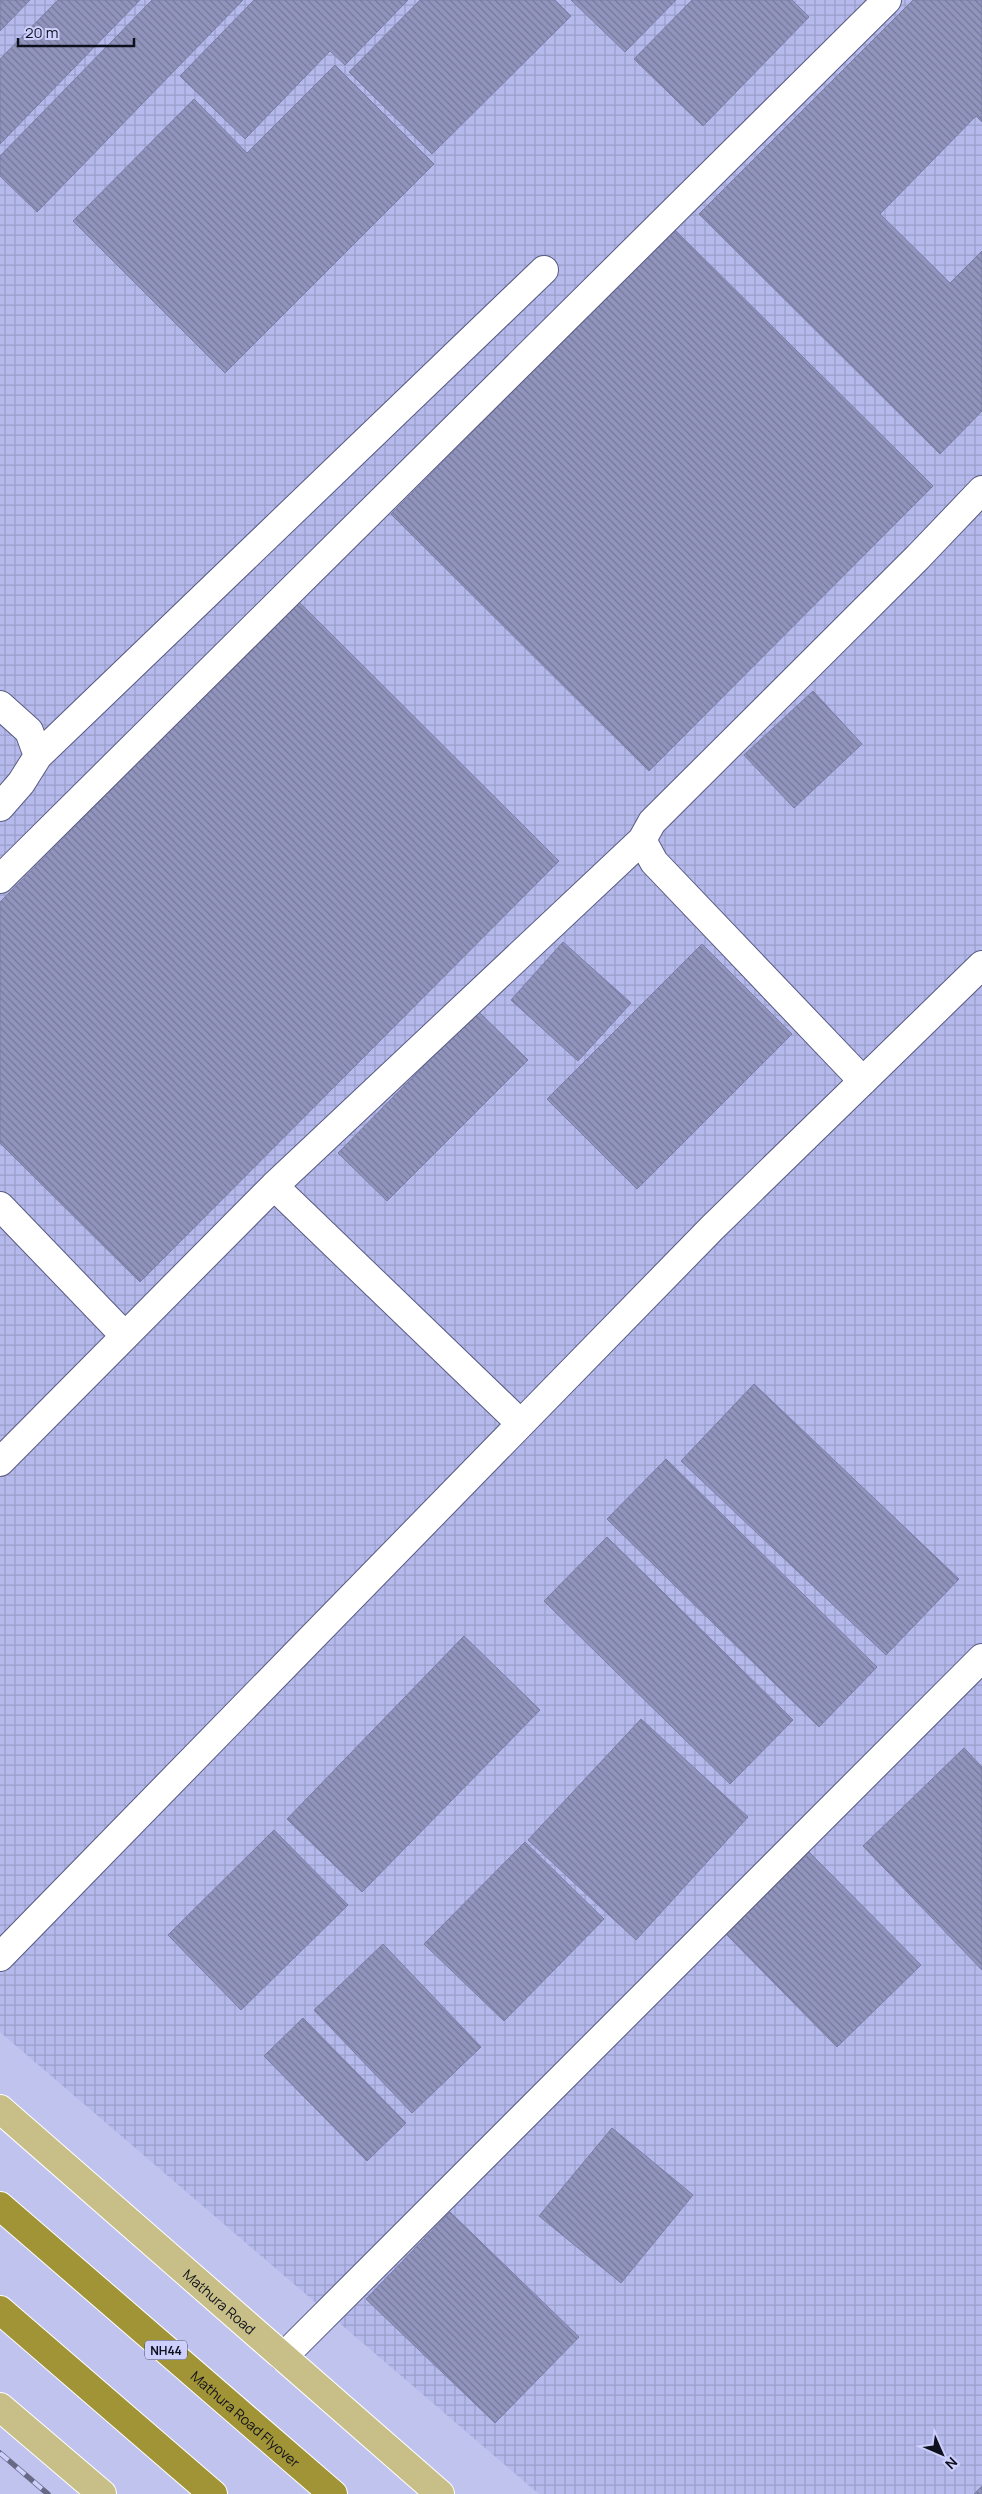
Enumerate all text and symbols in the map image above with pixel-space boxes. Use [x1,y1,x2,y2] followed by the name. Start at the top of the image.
[18,15,134,47] scale bar
[25,22,58,43] text: 20 m
[179,2264,260,2338] street label: Mathura Road
[145,2340,187,2360] road number: NH44
[187,2366,305,2471] street label: Mathura Road Flyover
[917,2429,967,2479] north arrow
[941,2453,962,2474] text: N

